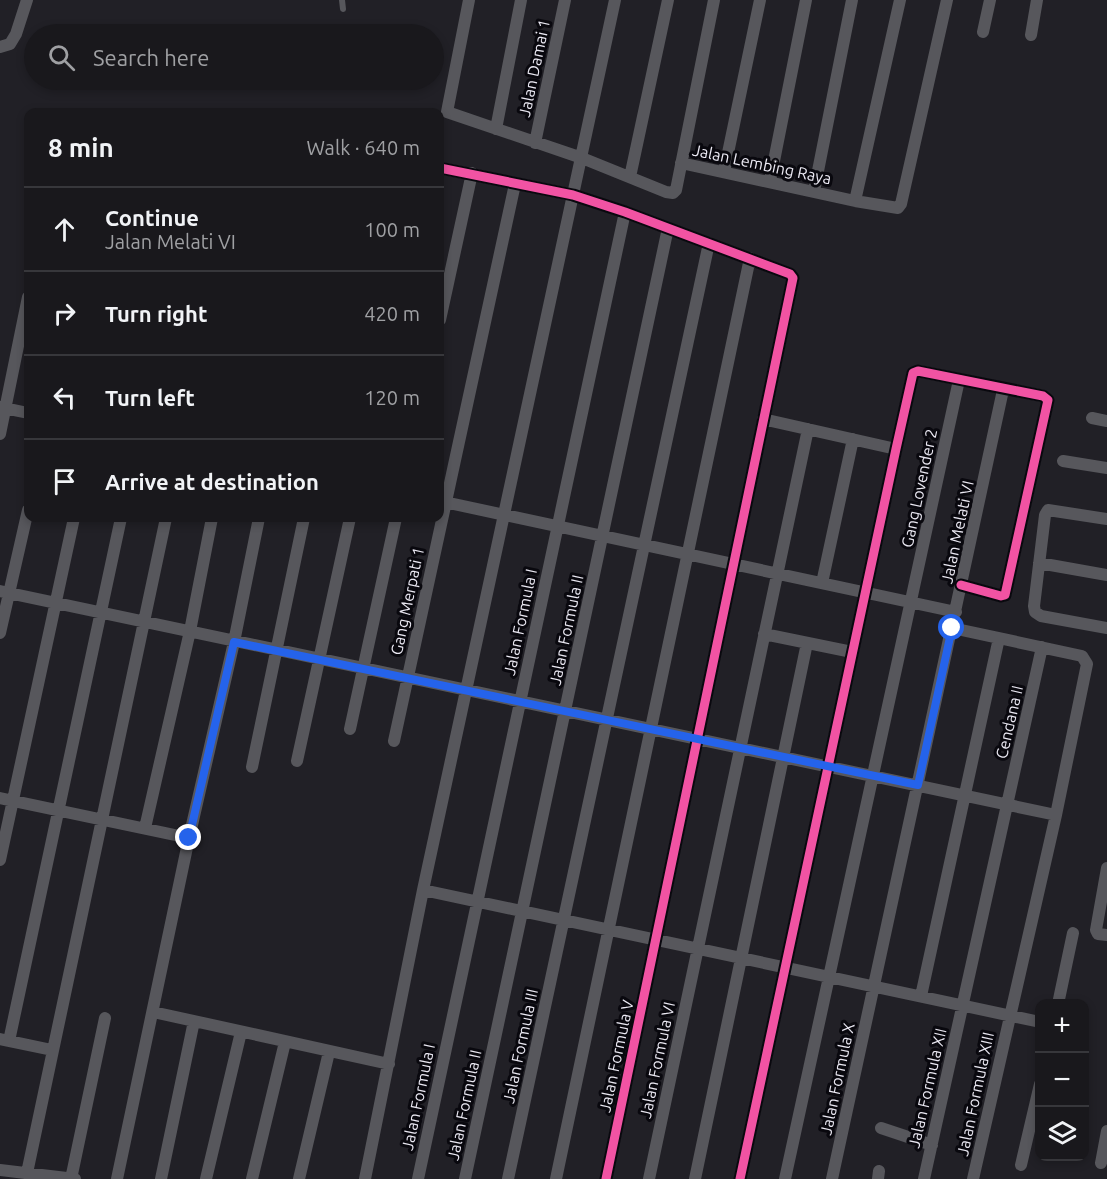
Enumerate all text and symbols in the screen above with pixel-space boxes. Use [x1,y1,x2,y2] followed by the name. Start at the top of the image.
[515,17,553,119] street label: Jalan Damai 1
[24,24,444,90] search box
[45,41,78,74] icon: search
[93,45,209,70] text: Search here
[48,133,114,162] text: 8 min
[307,136,420,159] text: Walk · 640 m
[691,140,833,188] street label: Jalan Lembing Raya
[105,205,199,230] text: Continue
[48,213,81,246] icon: ahead
[364,218,420,241] text: 100 m
[105,230,236,253] text: Jalan Melati VI
[48,297,81,330] icon: right
[105,301,207,326] text: Turn right
[364,302,420,325] text: 420 m
[48,381,81,414] icon: left
[105,385,195,410] text: Turn left
[364,386,420,409] text: 120 m
[898,427,940,549] street label: Gang Lovender 2
[48,465,81,498] icon: arrive
[105,469,319,494] text: Arrive at destination
[937,479,977,585] street label: Jalan Melati VI
[387,545,427,657] street label: Gang Merpati 1
[500,567,540,677] street label: Jalan Formula I
[546,573,586,687] street label: Jalan Formula II
[938,614,964,640] route start
[992,684,1026,760] street label: Cendana II
[175,824,201,850] route end
[499,987,541,1105] street label: Jalan Formula III
[595,998,637,1114] street label: Jalan Formula V
[1035,999,1089,1161] map controls
[1035,999,1089,1053] button: +
[636,1000,678,1120] street label: Jalan Formula VI
[816,1021,858,1137] street label: Jalan Formula X
[904,1026,950,1150] street label: Jalan Formula XII
[953,1030,997,1158] street label: Jalan Formula XIII
[398,1042,438,1152] street label: Jalan Formula I
[444,1048,484,1162] street label: Jalan Formula II
[1035,1053,1089,1107] button: −
[1035,1107,1089,1161] button: layers

